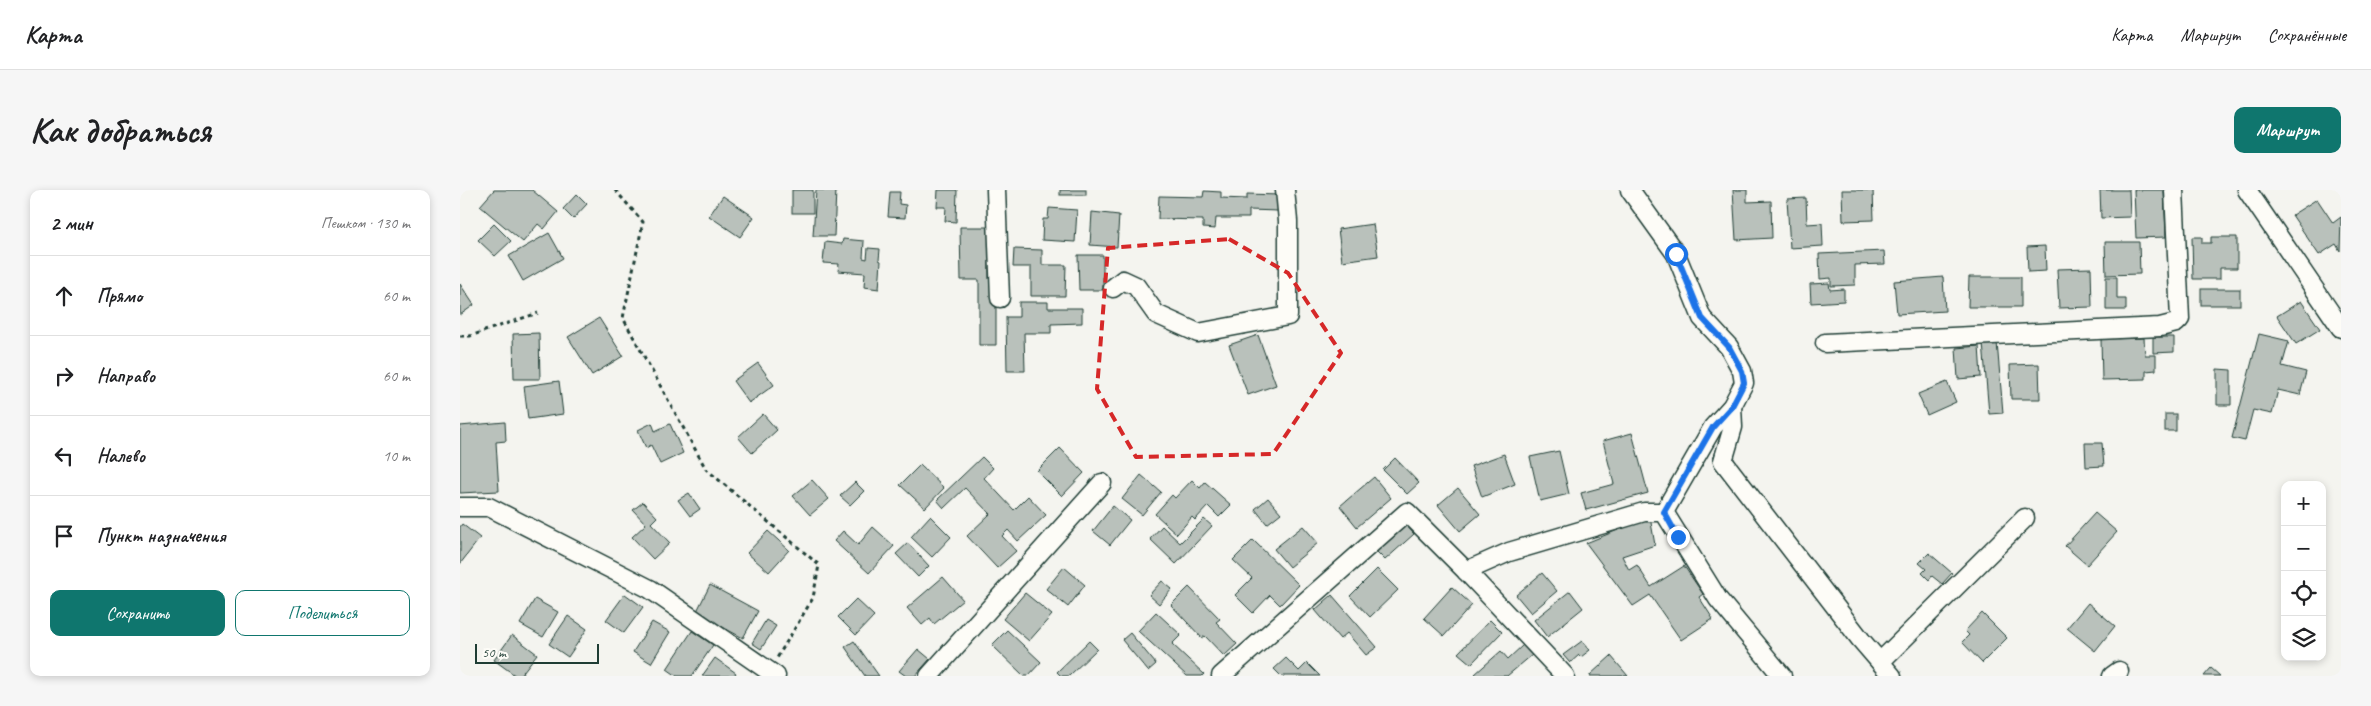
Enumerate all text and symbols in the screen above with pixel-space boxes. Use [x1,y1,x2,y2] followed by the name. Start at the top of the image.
[25,20,82,50] text: Карта
[2111,24,2152,46] text: Карта
[2180,24,2240,46] text: Маршрут
[2268,24,2346,46] text: Сохранённые
[2234,107,2341,153] button: Маршрут
[30,108,211,153] text: Как добраться
[50,210,93,236] text: 2 мин
[321,213,410,233] text: Пешком · 130 m
[1665,243,1688,266] route start
[50,282,78,310] icon: ahead
[97,284,142,308] text: Прямо
[383,286,410,306] text: 60 m
[50,362,78,390] icon: right
[97,364,155,388] text: Направо
[383,366,410,386] text: 60 m
[50,442,78,470] icon: left
[97,444,145,468] text: Налево
[383,446,410,466] text: 10 m
[2281,481,2326,661] map controls
[2281,481,2326,526] button: +
[50,522,78,550] icon: arrive
[97,524,226,548] text: Пункт назначения
[1667,526,1690,549] route end
[2281,526,2326,571] button: −
[2281,571,2326,616] button: locate
[50,590,225,636] button: Сохранить
[235,590,410,636] button: Поделиться
[2281,616,2326,661] button: layers
[475,641,599,664] scale bar
[482,644,506,661] text: 50 m

